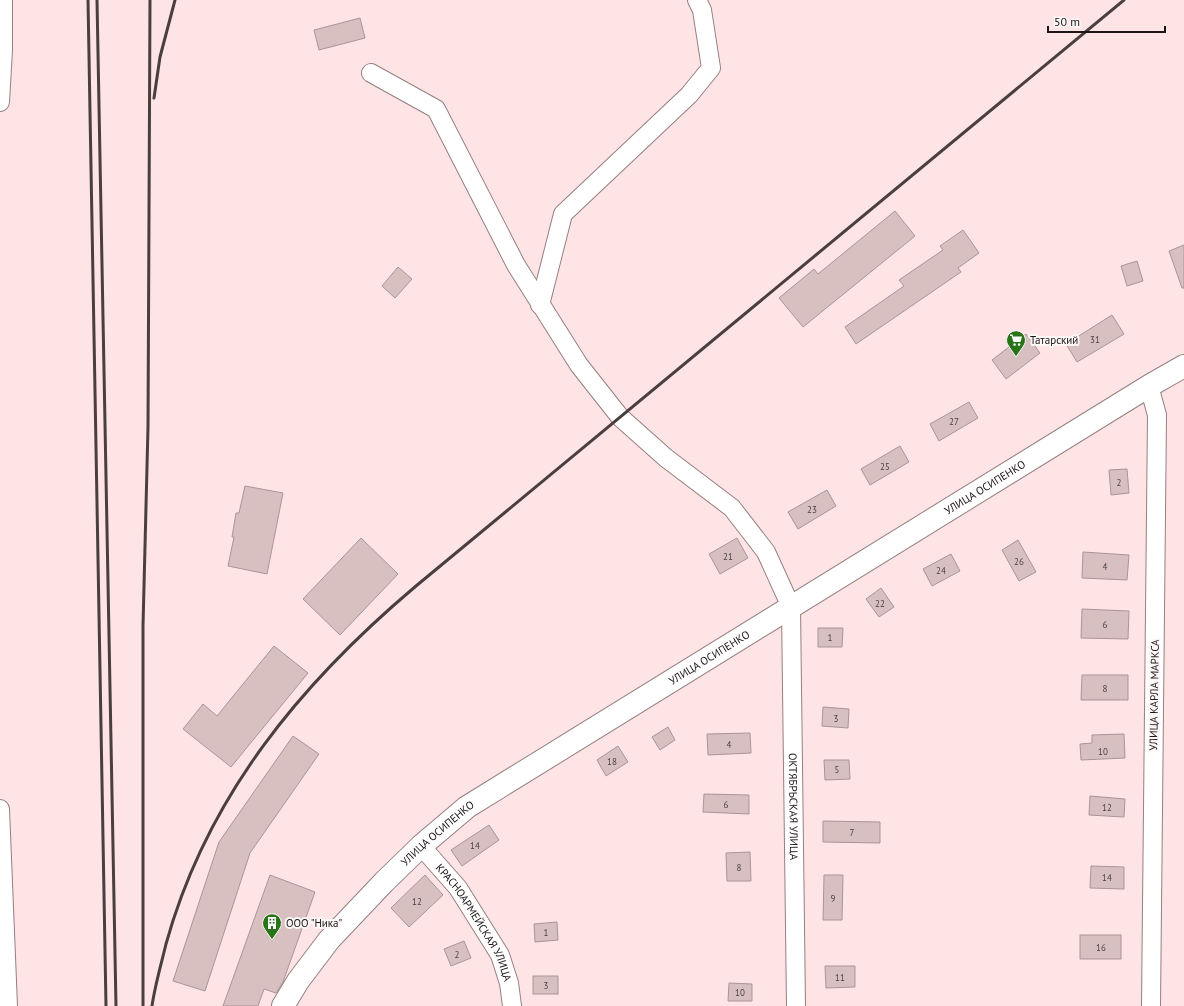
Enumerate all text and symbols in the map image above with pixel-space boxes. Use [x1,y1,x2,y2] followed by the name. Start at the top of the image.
[1048,8,1165,34] scale bar
[1054,14,1080,29] text: 50 m
[1005,329,1027,357] supermarket icon: Татарский
[1030,333,1078,347] place label: Татарский
[1090,334,1100,345] house number: 31
[949,416,959,427] house number: 27
[942,457,1028,518] street label: УЛИЦА ОСИПЕНКО
[880,461,890,472] house number: 25
[1117,477,1122,488] house number: 2
[807,504,817,515] house number: 23
[723,551,733,562] house number: 21
[1014,556,1024,567] house number: 26
[1103,561,1108,572] house number: 4
[936,565,946,576] house number: 24
[875,598,885,609] house number: 22
[1103,619,1108,630] house number: 6
[666,627,752,688] street label: УЛИЦА ОСИПЕНКО
[828,632,833,643] house number: 1
[1146,639,1162,751] street label: УЛИЦА КАРЛА МАРКСА
[1103,683,1108,694] house number: 8
[834,713,839,724] house number: 3
[727,739,732,750] house number: 4
[1098,746,1108,757] house number: 10
[786,753,801,861] street label: ОКТЯБРЬСКАЯ УЛИЦА
[607,756,617,767] house number: 18
[835,764,840,775] house number: 5
[398,797,477,869] street label: УЛИЦА ОСИПЕНКО
[724,799,729,810] house number: 6
[1102,802,1112,813] house number: 12
[850,827,855,838] house number: 7
[470,840,480,851] house number: 14
[433,861,515,984] street label: КРАСНОАРМЕЙСКАЯ УЛИЦА
[737,862,742,873] house number: 8
[1102,872,1112,883] house number: 14
[831,893,836,904] house number: 9
[412,896,422,907] house number: 12
[261,912,283,940] building icon: ООО "Ника"
[286,916,343,930] place label: ООО "Ника"
[544,927,549,938] house number: 1
[1096,942,1106,953] house number: 16
[455,949,460,960] house number: 2
[835,972,845,983] house number: 11
[544,980,549,991] house number: 3
[735,987,745,998] house number: 10

